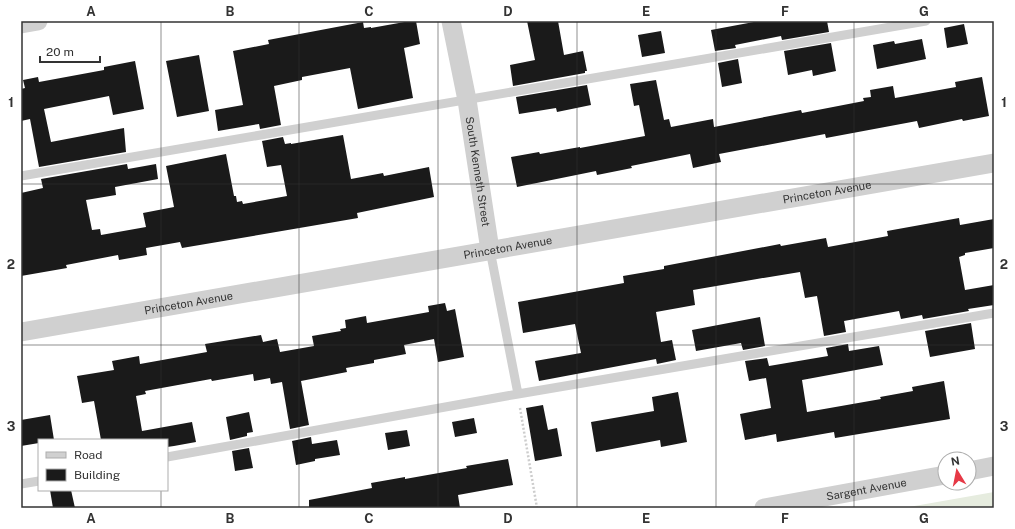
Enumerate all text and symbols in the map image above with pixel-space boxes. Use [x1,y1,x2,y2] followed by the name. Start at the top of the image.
[86,4,96,19] text: A
[226,4,235,19] text: B
[364,4,374,19] text: C
[503,4,513,19] text: D
[642,4,650,19] text: E
[781,4,789,19] text: F
[919,4,929,19] text: G
[40,38,100,64] scale bar
[46,45,74,59] text: 20 m
[8,95,14,110] text: 1
[1001,95,1007,110] text: 1
[464,116,492,227] street label: South Kenneth Street
[782,178,872,206] street label: Princeton Avenue
[463,234,553,261] street label: Princeton Avenue
[7,257,15,272] text: 2
[1000,257,1008,272] text: 2
[143,289,234,316] street label: Princeton Avenue
[7,419,16,434] text: 3
[1000,419,1009,434] text: 3
[38,439,168,491] legend
[74,448,102,462] text: Road
[937,451,977,491] north arrow
[950,454,961,468] text: N
[74,468,120,482] text: Building
[825,476,907,503] street label: Sargent Avenue
[86,511,96,526] text: A
[226,511,235,526] text: B
[364,511,374,526] text: C
[503,511,513,526] text: D
[642,511,650,526] text: E
[781,511,789,526] text: F
[919,511,929,526] text: G

